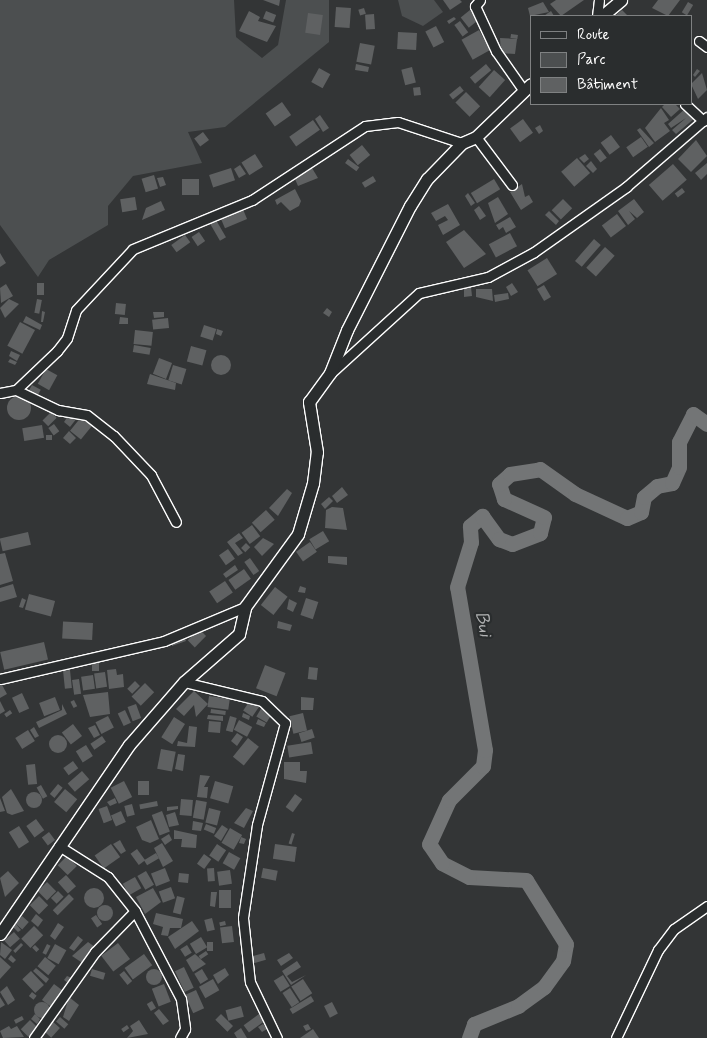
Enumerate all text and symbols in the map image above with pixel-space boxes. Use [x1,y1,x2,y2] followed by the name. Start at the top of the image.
[530,15,692,105] legend
[577,25,610,45] text: Route
[577,50,605,70] text: Parc
[577,75,638,95] text: Bâtiment
[470,609,496,639] water label: Bui

